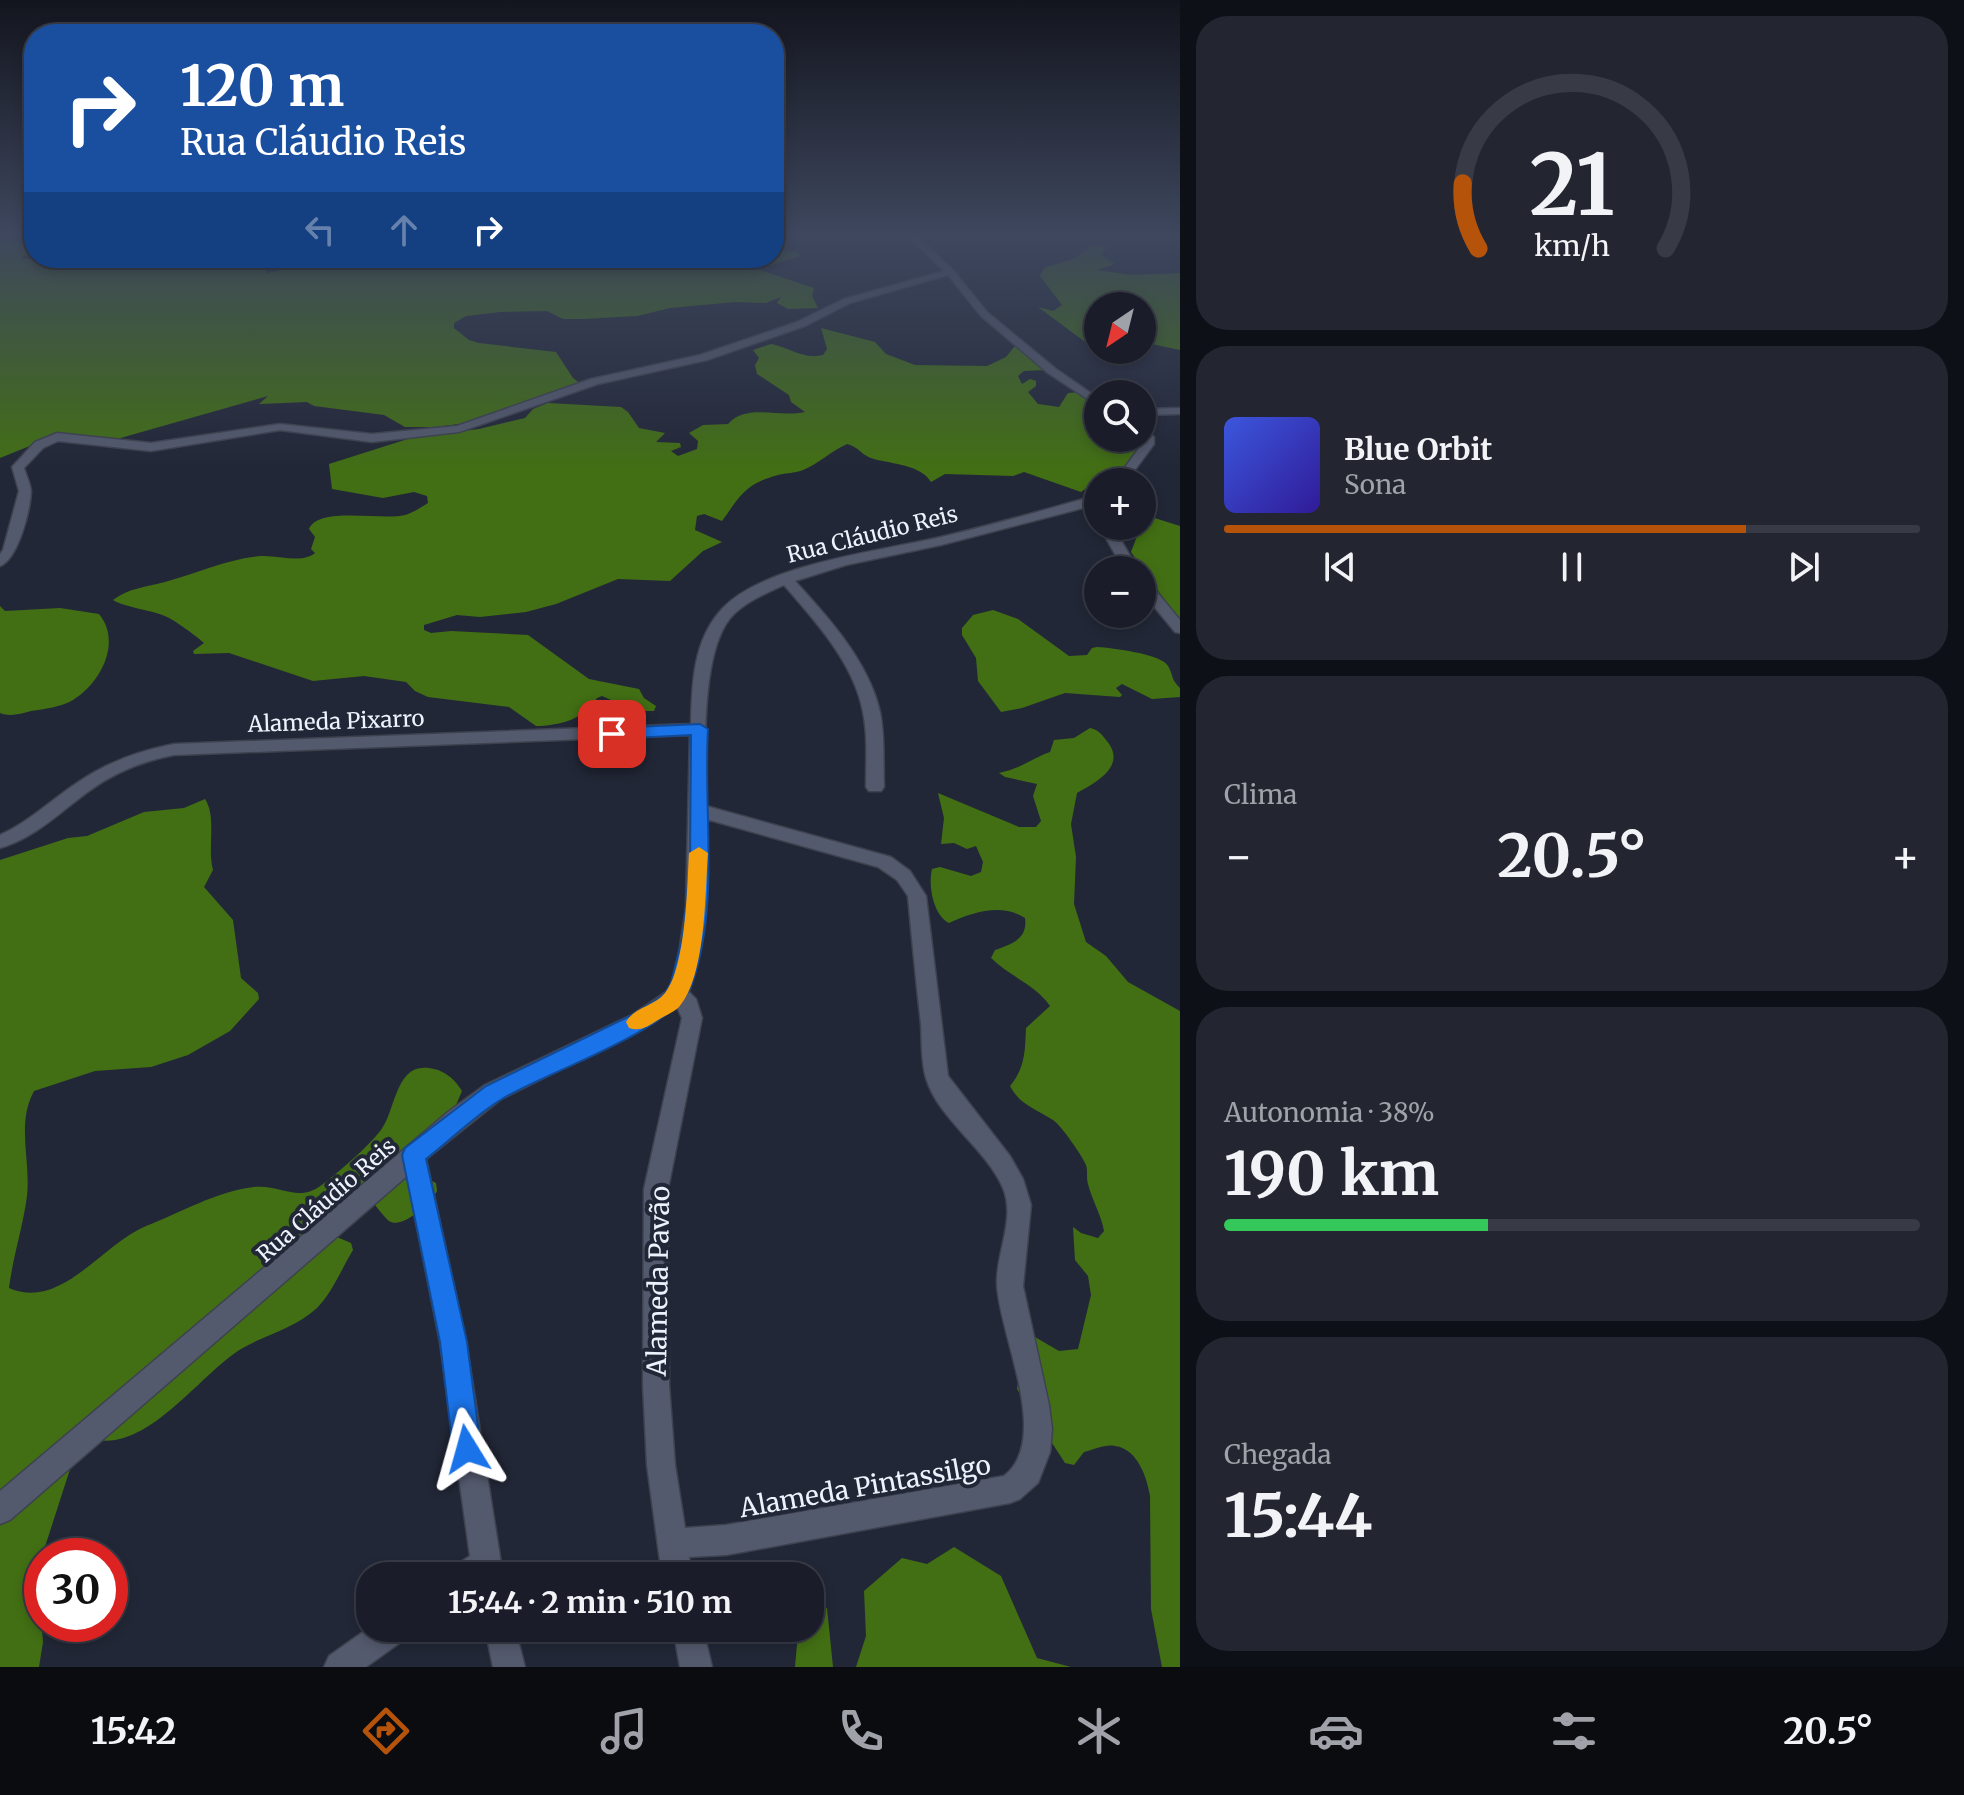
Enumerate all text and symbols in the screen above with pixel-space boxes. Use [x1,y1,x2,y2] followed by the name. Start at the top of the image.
[180,51,344,121] text: 120 m
[48,56,152,160] icon: right
[180,120,466,165] text: Rua Cláudio Reis
[1529,133,1615,238] text: 21
[298,208,342,252] icon: left
[382,208,426,252] icon: ahead
[466,208,510,252] icon: right
[1534,228,1610,264] text: km/h
[1084,292,1156,364] north arrow
[1084,292,1156,628] map controls
[1084,380,1156,452] button: search
[1344,430,1492,468] text: Blue Orbit
[1084,468,1156,540] button: +
[1344,468,1406,501] text: Sona
[784,499,960,569] street label: Rua Cláudio Reis
[1318,545,1362,589] icon: previous
[1550,545,1594,589] icon: pause
[1782,545,1826,589] icon: next
[1084,556,1156,628] button: −
[578,700,646,768] pin
[246,704,425,738] street label: Alameda Pixarro
[590,712,634,756] icon: arrive
[1224,778,1297,811] text: Clima
[1497,818,1647,893] text: 20.5°
[1224,829,1253,884] text: −
[1891,829,1920,884] text: +
[1224,1096,1435,1129] text: Autonomia · 38%
[251,1132,401,1268] street label: Rua Cláudio Reis
[1224,1136,1439,1211] text: 190 km
[640,1186,676,1377] street label: Alameda Pavão
[425,1407,509,1491] position arrow
[1224,1438,1331,1471] text: Chegada
[736,1448,993,1525] street label: Alameda Pintassilgo
[1224,1478,1372,1553] text: 15:44
[24,1538,128,1642] speed limit sign: 30
[448,1583,732,1621] text: 15:44 · 2 min · 510 m
[358,1703,414,1759] icon: directions
[596,1703,652,1759] icon: music
[833,1703,889,1759] icon: phone
[1071,1703,1127,1759] icon: climate
[1308,1703,1364,1759] icon: car
[1546,1703,1602,1759] icon: filters
[91,1709,177,1754] text: 15:42
[1783,1709,1873,1754] text: 20.5°

